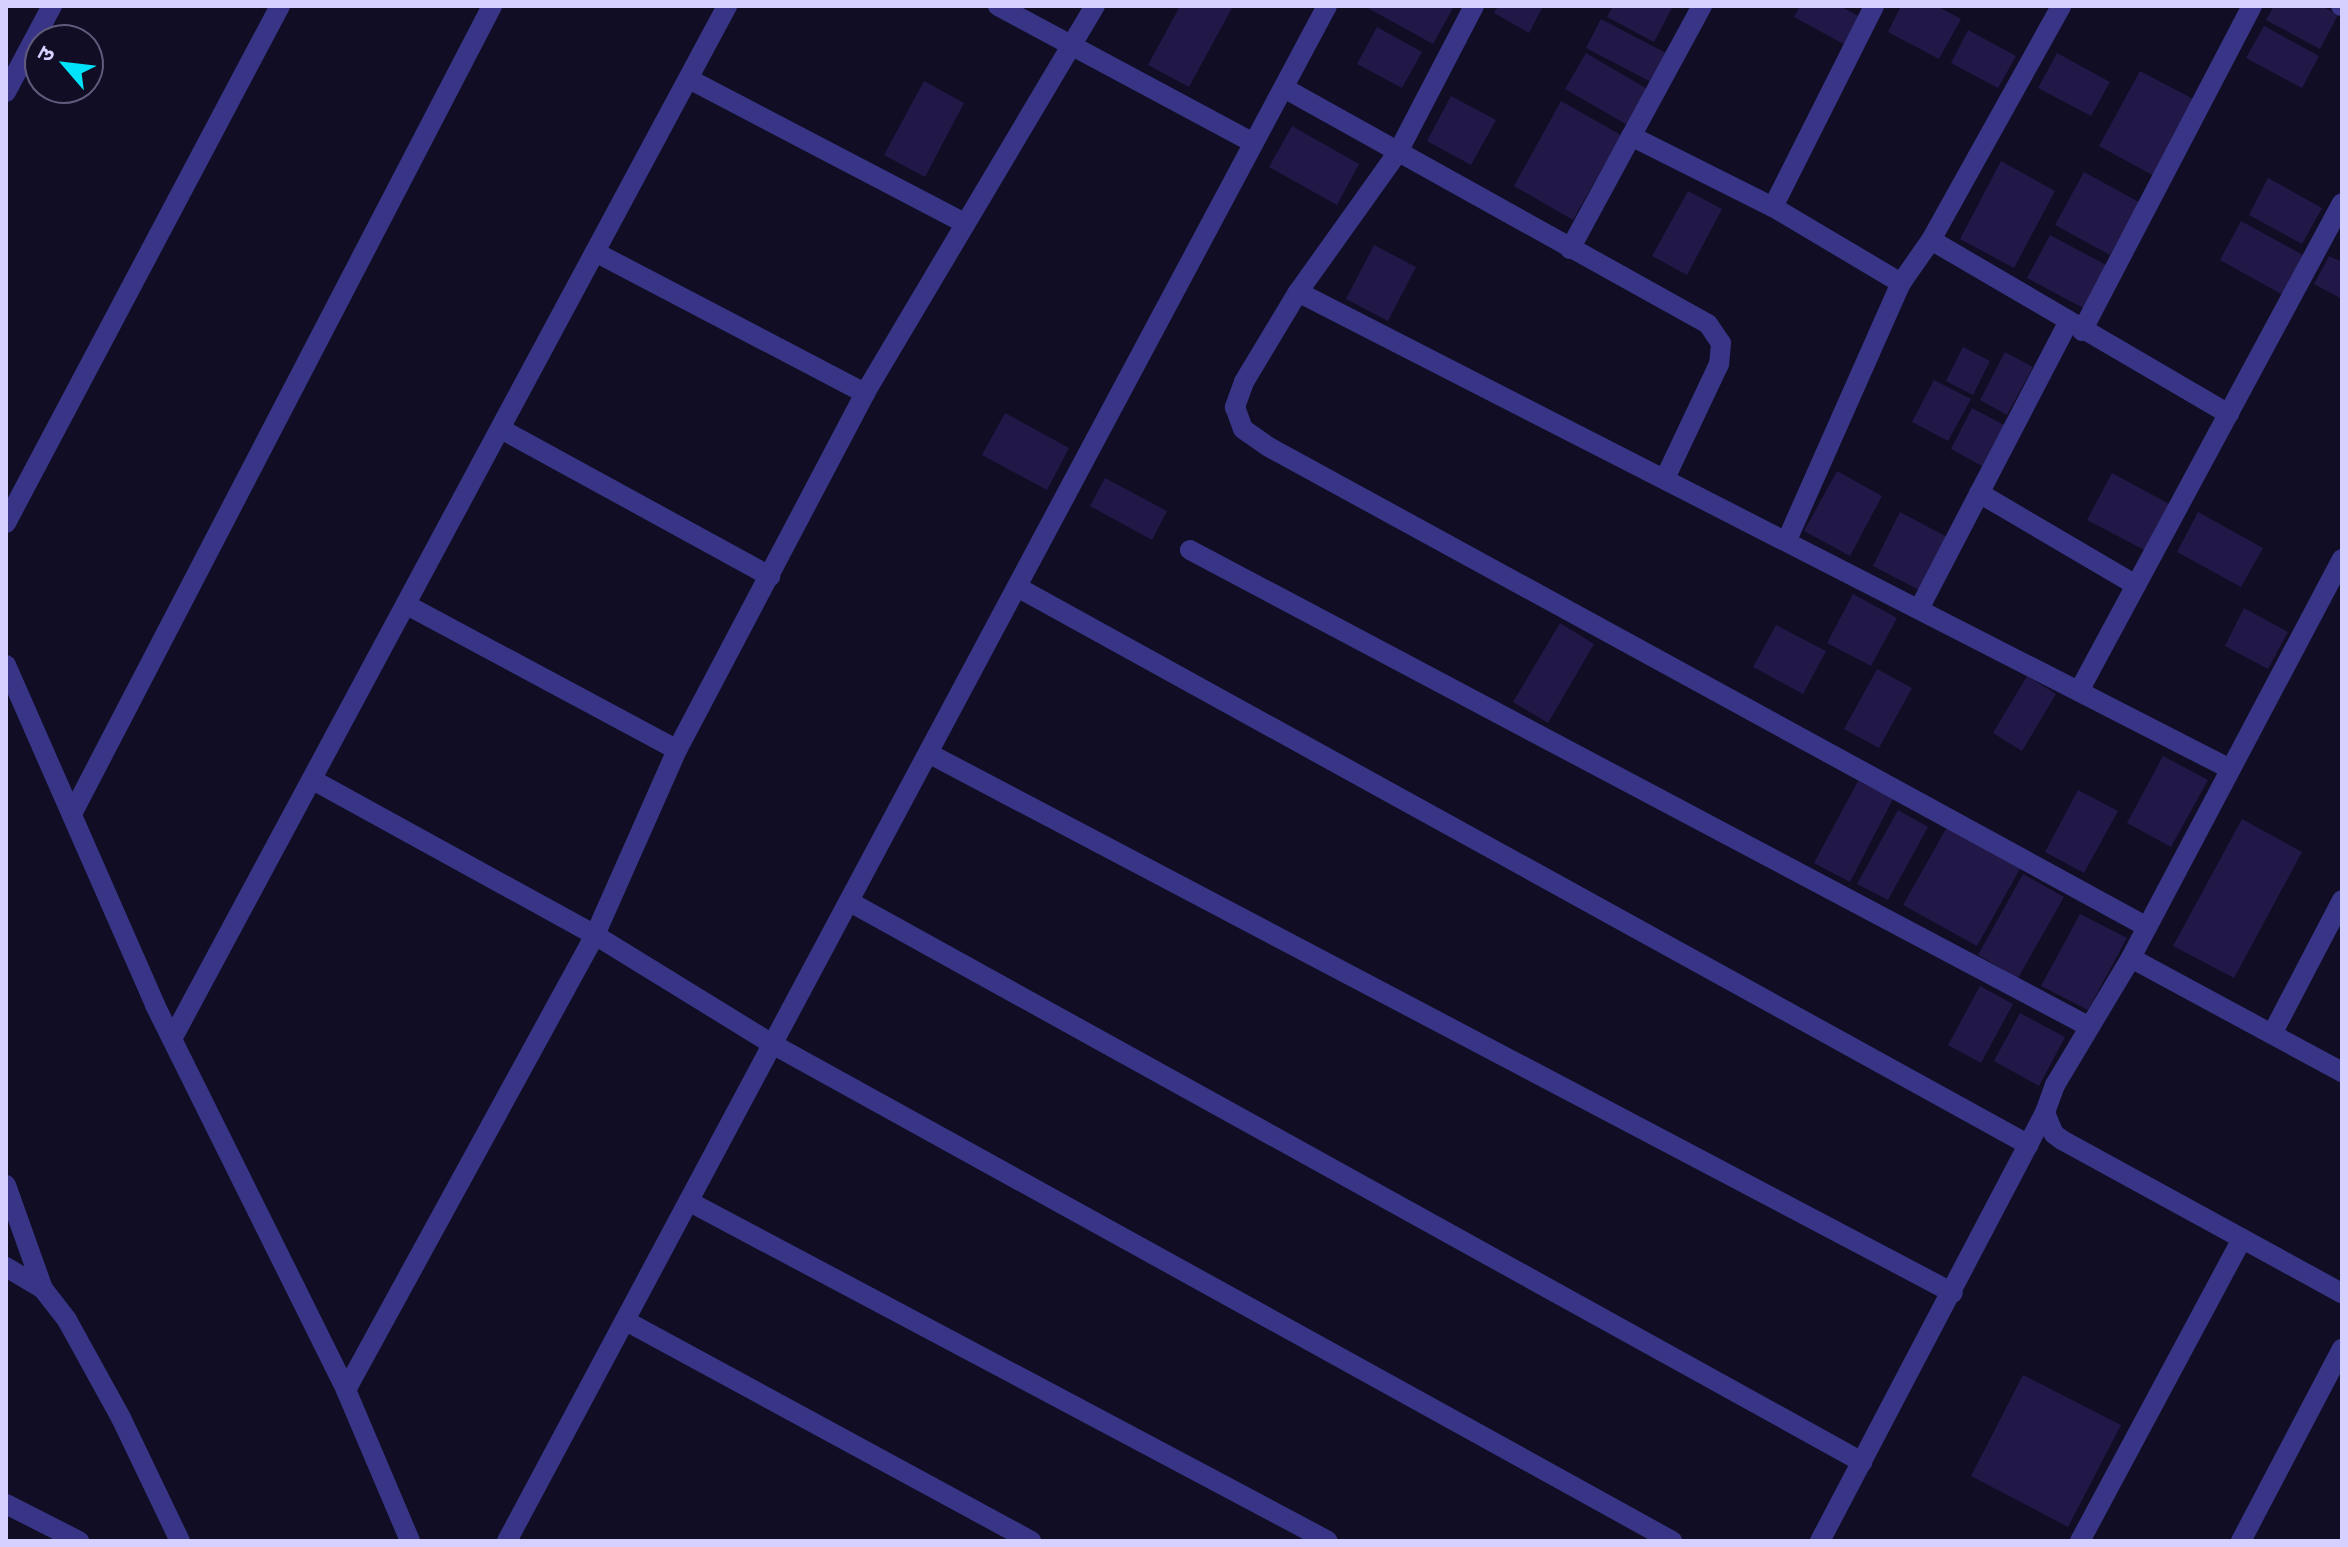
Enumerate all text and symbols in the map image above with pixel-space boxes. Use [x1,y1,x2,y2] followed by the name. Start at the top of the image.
[24,24,104,104] north arrow
[28,41,61,66] text: उ

